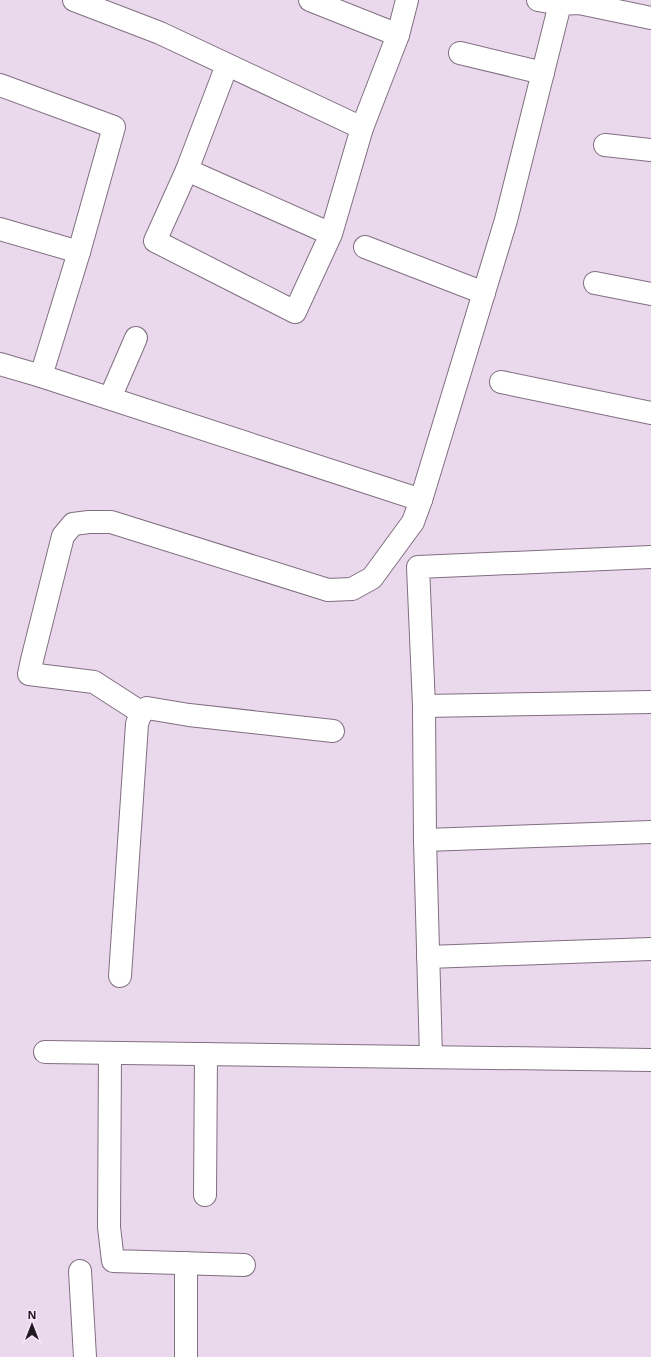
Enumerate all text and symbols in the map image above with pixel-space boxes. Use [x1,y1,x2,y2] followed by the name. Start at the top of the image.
[12,1305,52,1345] north arrow
[28,1307,36,1322] text: N

